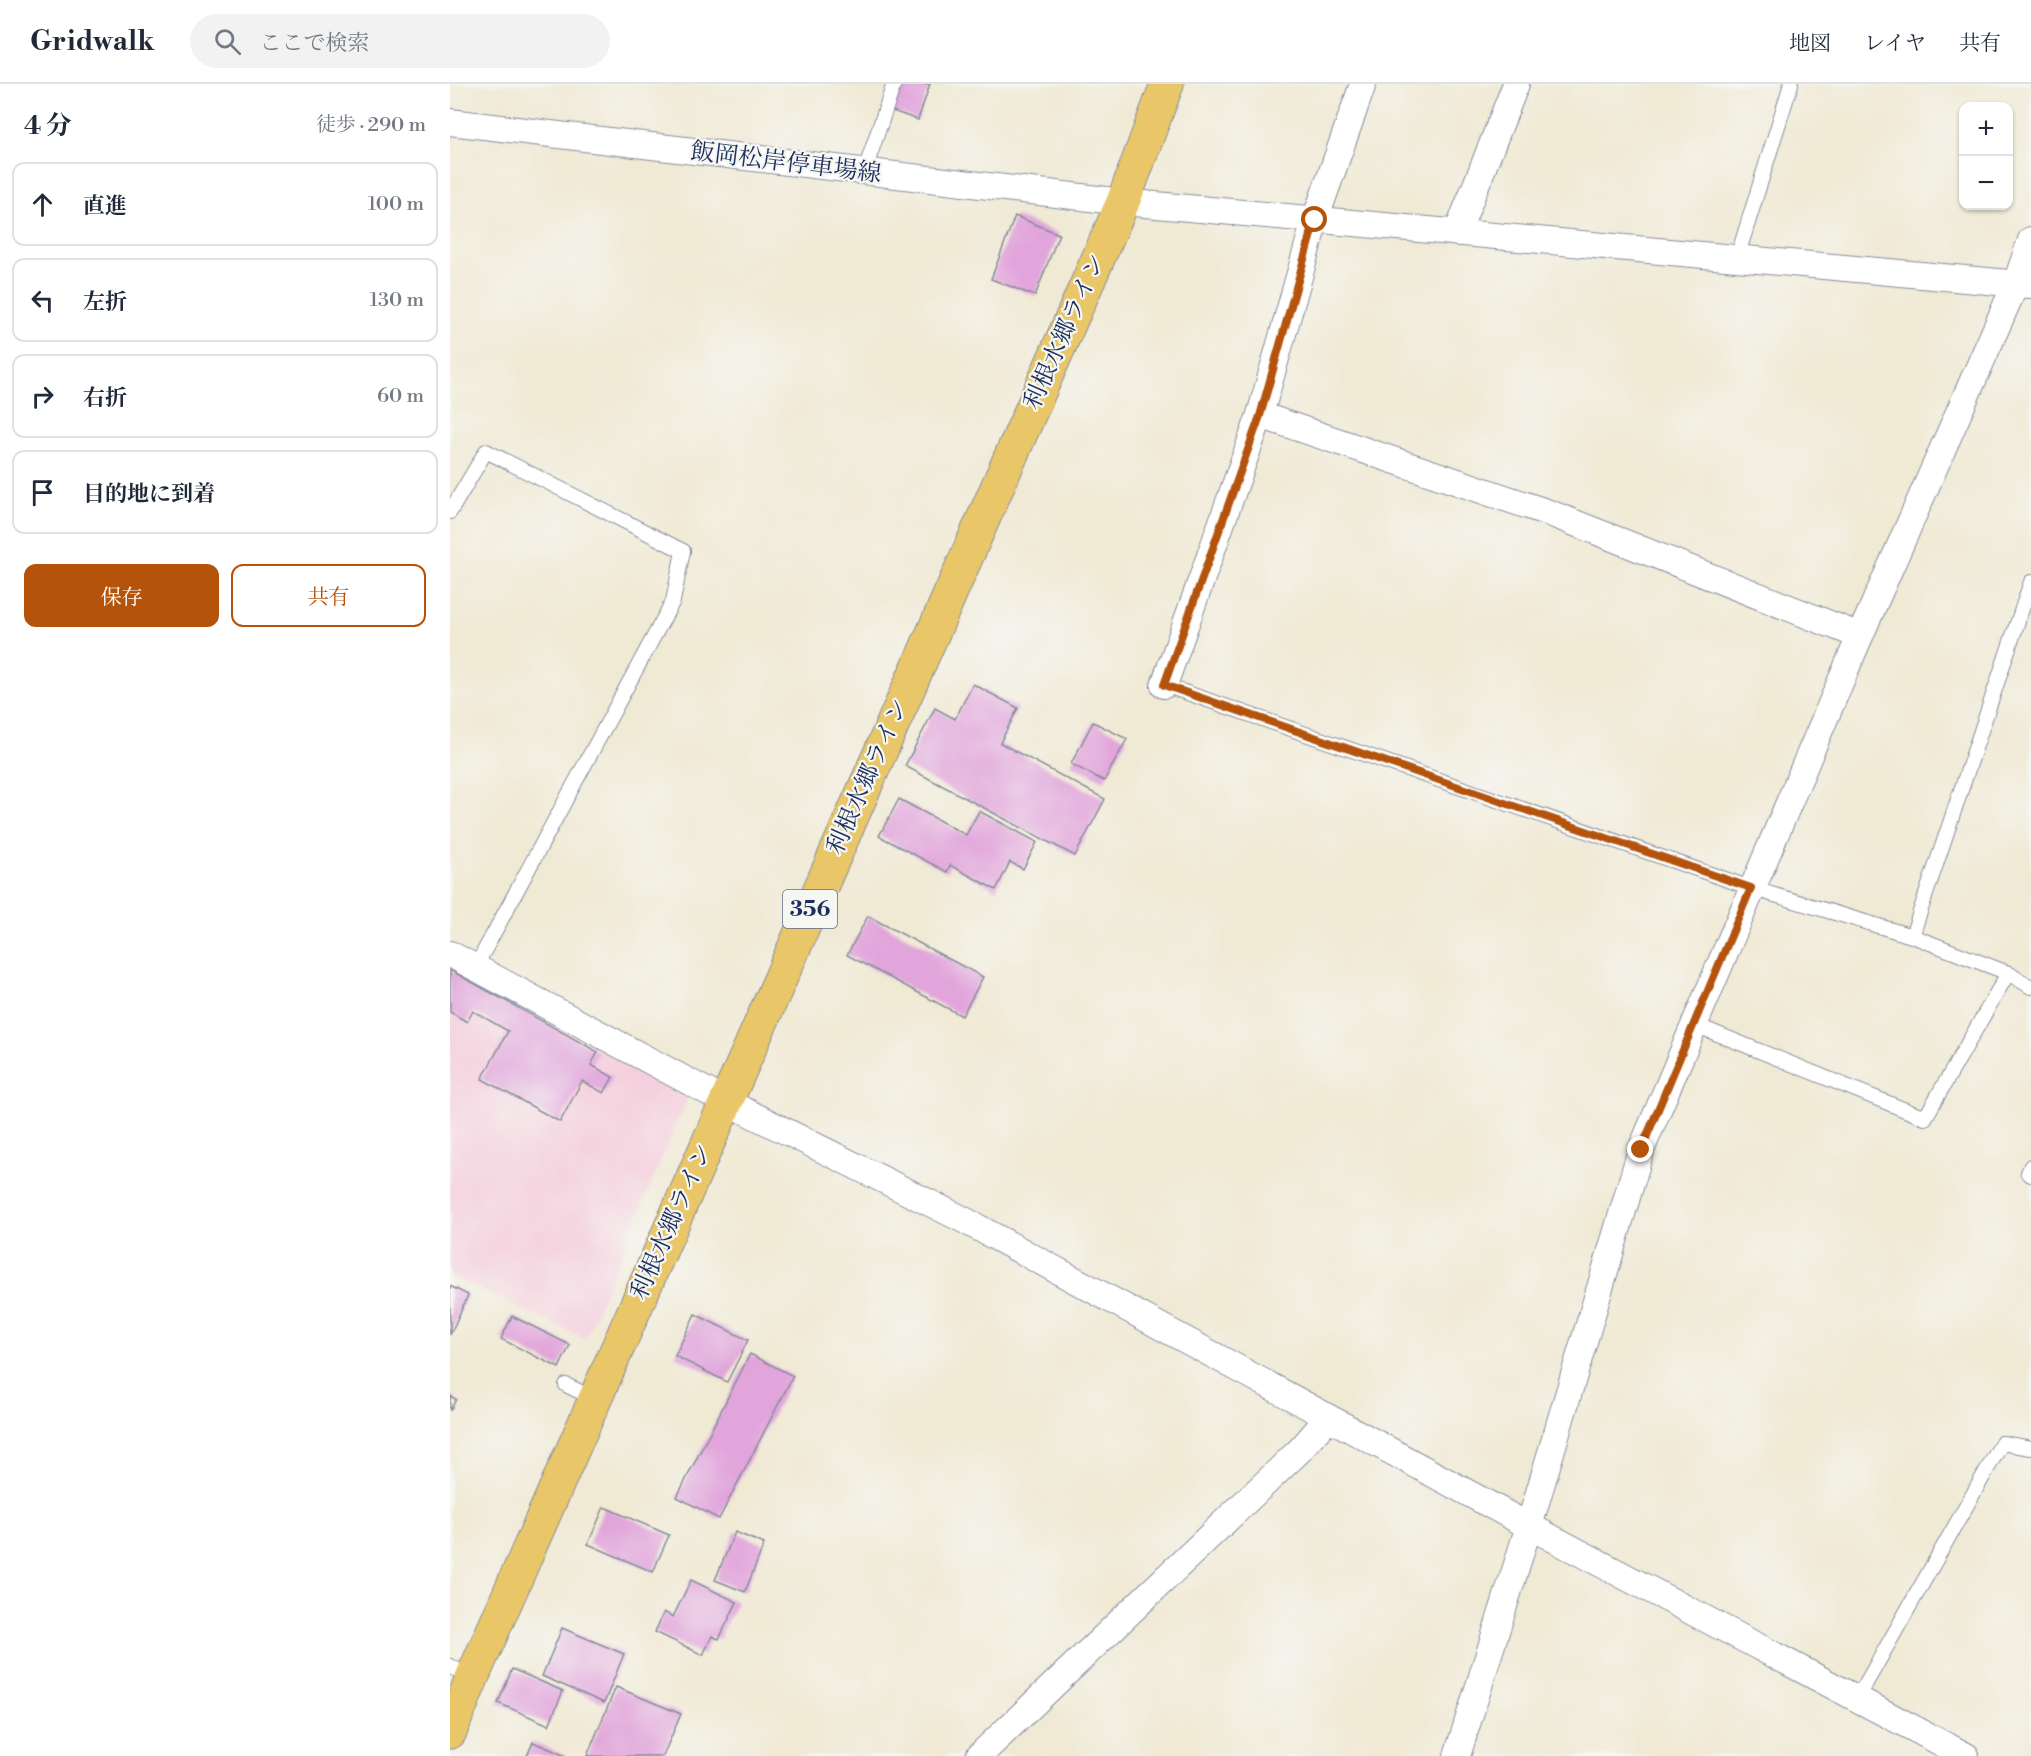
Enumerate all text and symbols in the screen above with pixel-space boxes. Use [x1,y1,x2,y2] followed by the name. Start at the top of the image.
[190,14,610,68] search box
[30,24,154,59] text: Gridwalk
[211,25,244,58] icon: search
[259,30,369,57] text: ここで検索
[1789,31,1831,57] text: 地図
[1864,31,1926,57] text: レイヤ
[1959,31,2001,57] text: 共有
[1959,102,2013,210] map controls
[1959,102,2013,156] button: +
[24,110,72,142] text: 4 分
[316,113,426,138] text: 徒歩 · 290 m
[689,136,883,190] street label: 飯岡松岸停車場線
[1959,156,2013,210] button: −
[26,188,59,221] icon: ahead
[368,192,424,217] text: 100 m
[83,193,127,220] text: 直進
[1301,206,1327,232] route start
[1017,249,1113,415] street label: 利根水郷ライン
[26,284,59,317] icon: left
[369,288,424,313] text: 130 m
[83,289,127,316] text: 左折
[26,380,59,413] icon: right
[377,384,424,409] text: 60 m
[83,385,127,412] text: 右折
[26,476,59,509] icon: arrive
[83,481,215,508] text: 目的地に到着
[24,564,219,627] button: 保存
[231,564,426,627] button: 共有
[820,694,916,860] street label: 利根水郷ライン
[783,890,837,928] road number: 356
[1627,1136,1653,1162] route end
[624,1139,720,1305] street label: 利根水郷ライン

